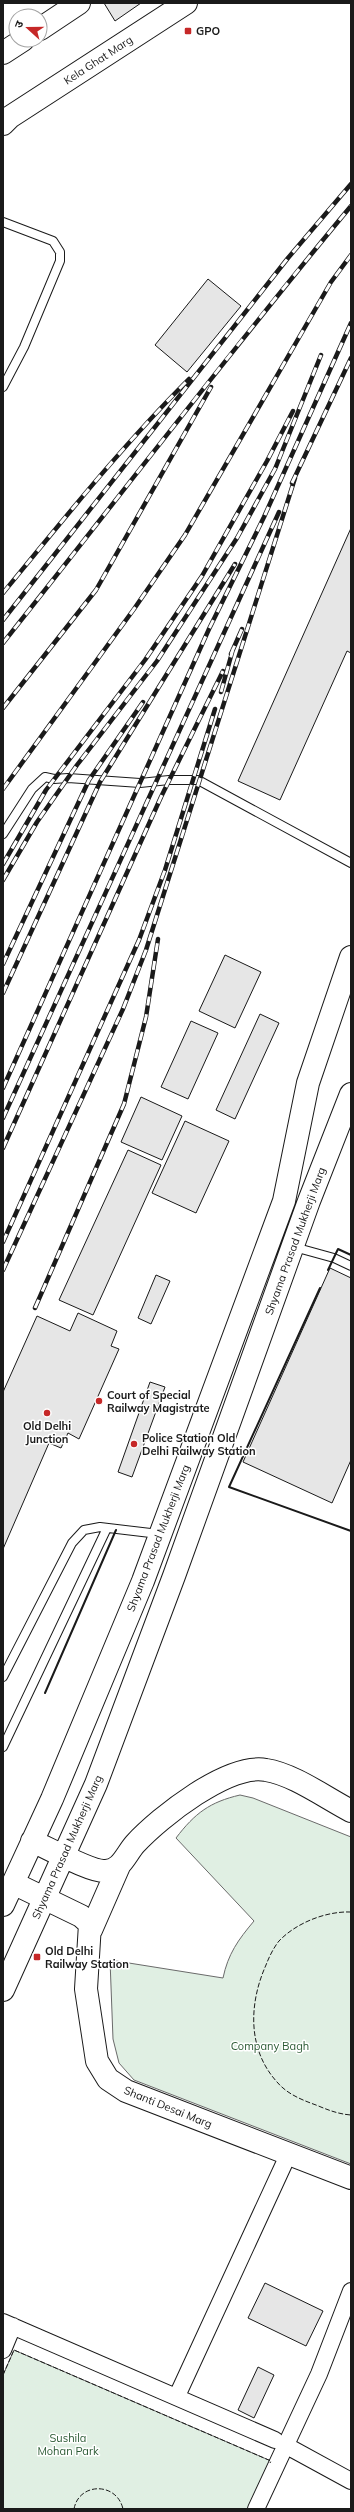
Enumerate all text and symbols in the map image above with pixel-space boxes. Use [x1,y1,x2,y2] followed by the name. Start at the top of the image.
[8,8,48,48] north arrow
[11,18,27,30] text: उ
[196,24,220,38] place label: GPO
[183,26,193,36] marker: GPO
[61,33,135,87] street label: Kela Ghat Marg
[262,1165,328,1317] street label: Shyama Prasad Mukherji Marg
[107,1388,210,1415] place label: Court of Special Railway Magistrate
[94,1396,104,1406] marker: Court of Special Railway Magistrate
[42,1408,52,1418] marker: Old Delhi Junction
[23,1419,71,1446] place label: Old Delhi Junction
[142,1431,256,1458] place label: Police Station Old Delhi Railway Station
[129,1439,139,1449] marker: Police Station Old Delhi Railway Station
[123,1462,193,1614] street label: Shyama Prasad Mukherji Marg
[29,1773,105,1921] street label: Shyama Prasad Mukherji Marg
[45,1944,129,1971] place label: Old Delhi Railway Station
[32,1952,42,1962] marker: Old Delhi Railway Station
[231,2039,309,2053] park label: Company Bagh
[122,2083,214,2131] street label: Shanti Desai Marg
[37,2431,99,2458] park label: Sushila Mohan Park

